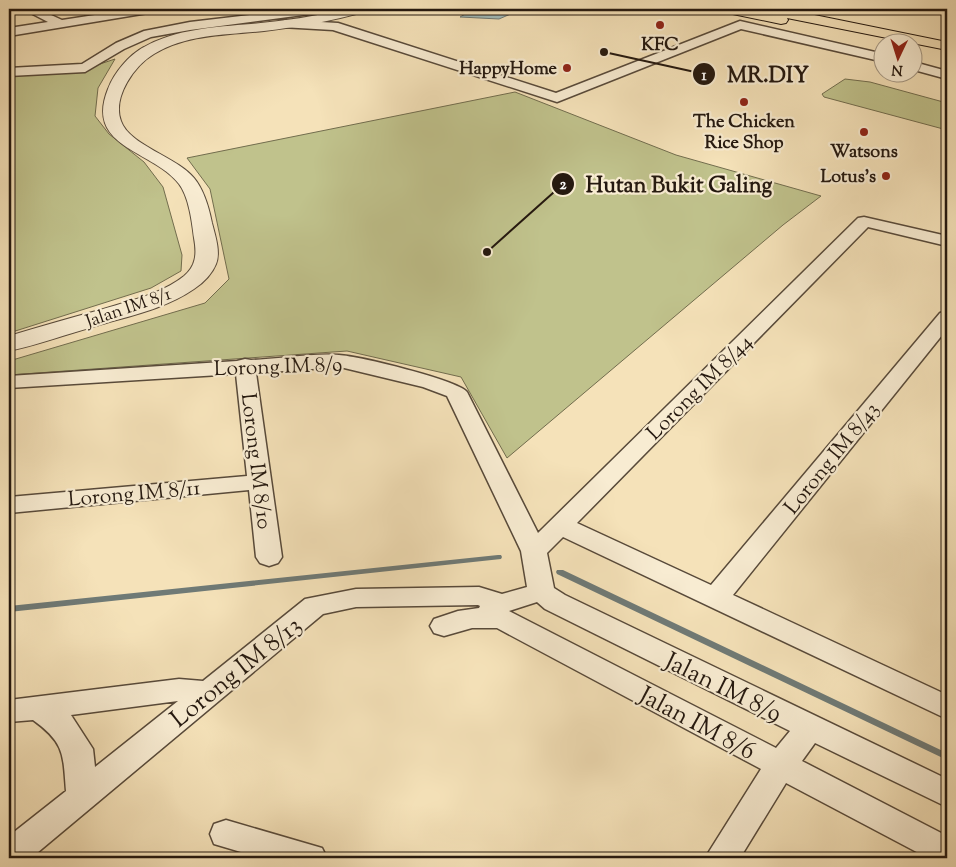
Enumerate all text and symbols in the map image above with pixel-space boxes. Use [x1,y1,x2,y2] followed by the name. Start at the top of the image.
[654,19,666,31] marker: KFC
[874,32,924,82] north arrow
[641,33,679,59] place label: KFC
[692,56,819,93] callout: MR.DIY
[459,57,558,83] place label: HappyHome
[891,59,904,79] text: N
[727,61,809,93] text: MR.DIY
[561,62,573,74] marker: HappyHome
[701,66,707,87] text: 1
[738,96,750,108] marker: The Chicken Rice Shop
[693,110,795,157] place label: The Chicken Rice Shop
[858,126,870,138] marker: Watsons
[830,140,898,166] place label: Watsons
[821,165,876,191] place label: Lotus's
[550,166,782,203] callout: Hutan Bukit Galing
[880,170,892,182] marker: Lotus's
[586,171,772,203] text: Hutan Bukit Galing
[559,175,567,196] text: 2
[82,282,175,336] street label: Jalan IM 8/1
[641,329,760,448] street label: Lorong IM 8/44
[213,351,343,385] street label: Lorong IM 8/9
[232,392,278,531] street label: Lorong IM 8/10
[778,397,887,522] street label: Lorong IM 8/43
[67,474,202,516] street label: Lorong IM 8/11
[163,609,310,738] street label: Lorong IM 8/13
[656,644,787,733] street label: Jalan IM 8/9
[630,678,761,770] street label: Jalan IM 8/6

